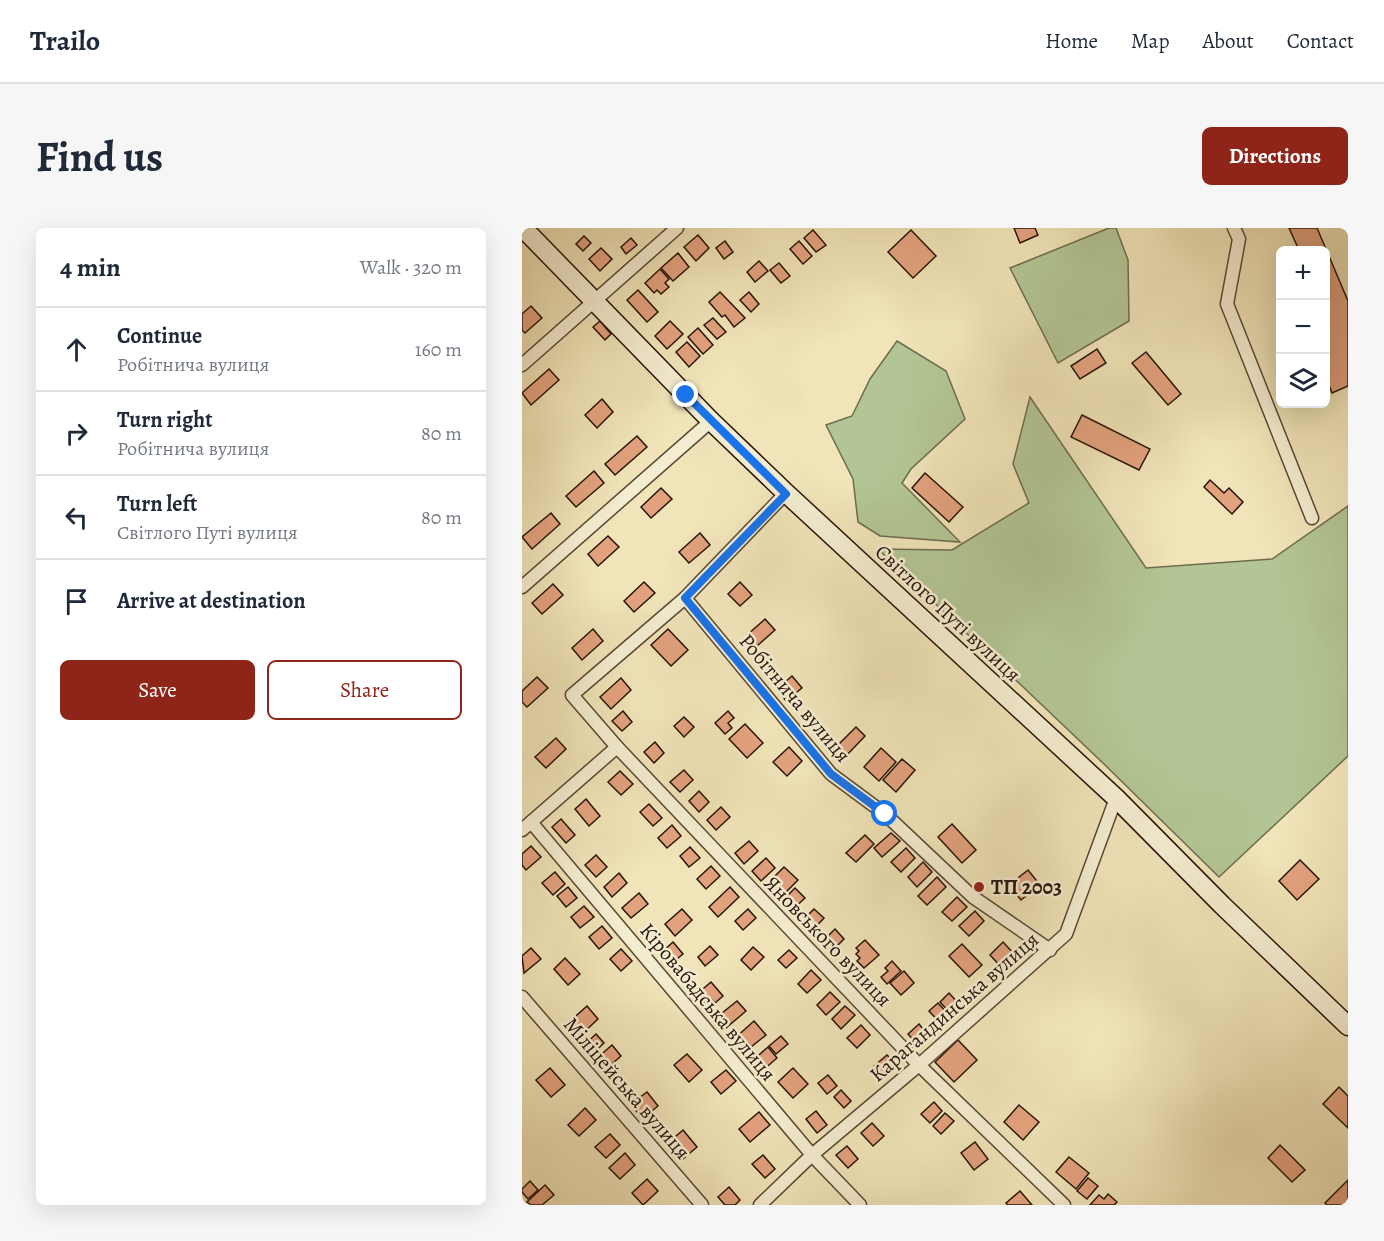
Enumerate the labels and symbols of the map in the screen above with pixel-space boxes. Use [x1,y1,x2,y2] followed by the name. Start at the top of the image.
[672,381,698,407] route end
[869,538,1027,688] street label: Світлого Путі вулиця
[733,628,857,768] street label: Робітнича вулиця
[871,800,897,826] route start
[758,869,898,1013] street label: Яновського вулиця
[991,873,1062,901] place label: ТП 2003
[972,880,986,894] marker: ТП 2003
[634,917,782,1087] street label: Кіровабадська вулиця
[863,926,1045,1088] street label: Карагандинська вулиця
[557,1011,697,1165] street label: Міліцейська вулиця

